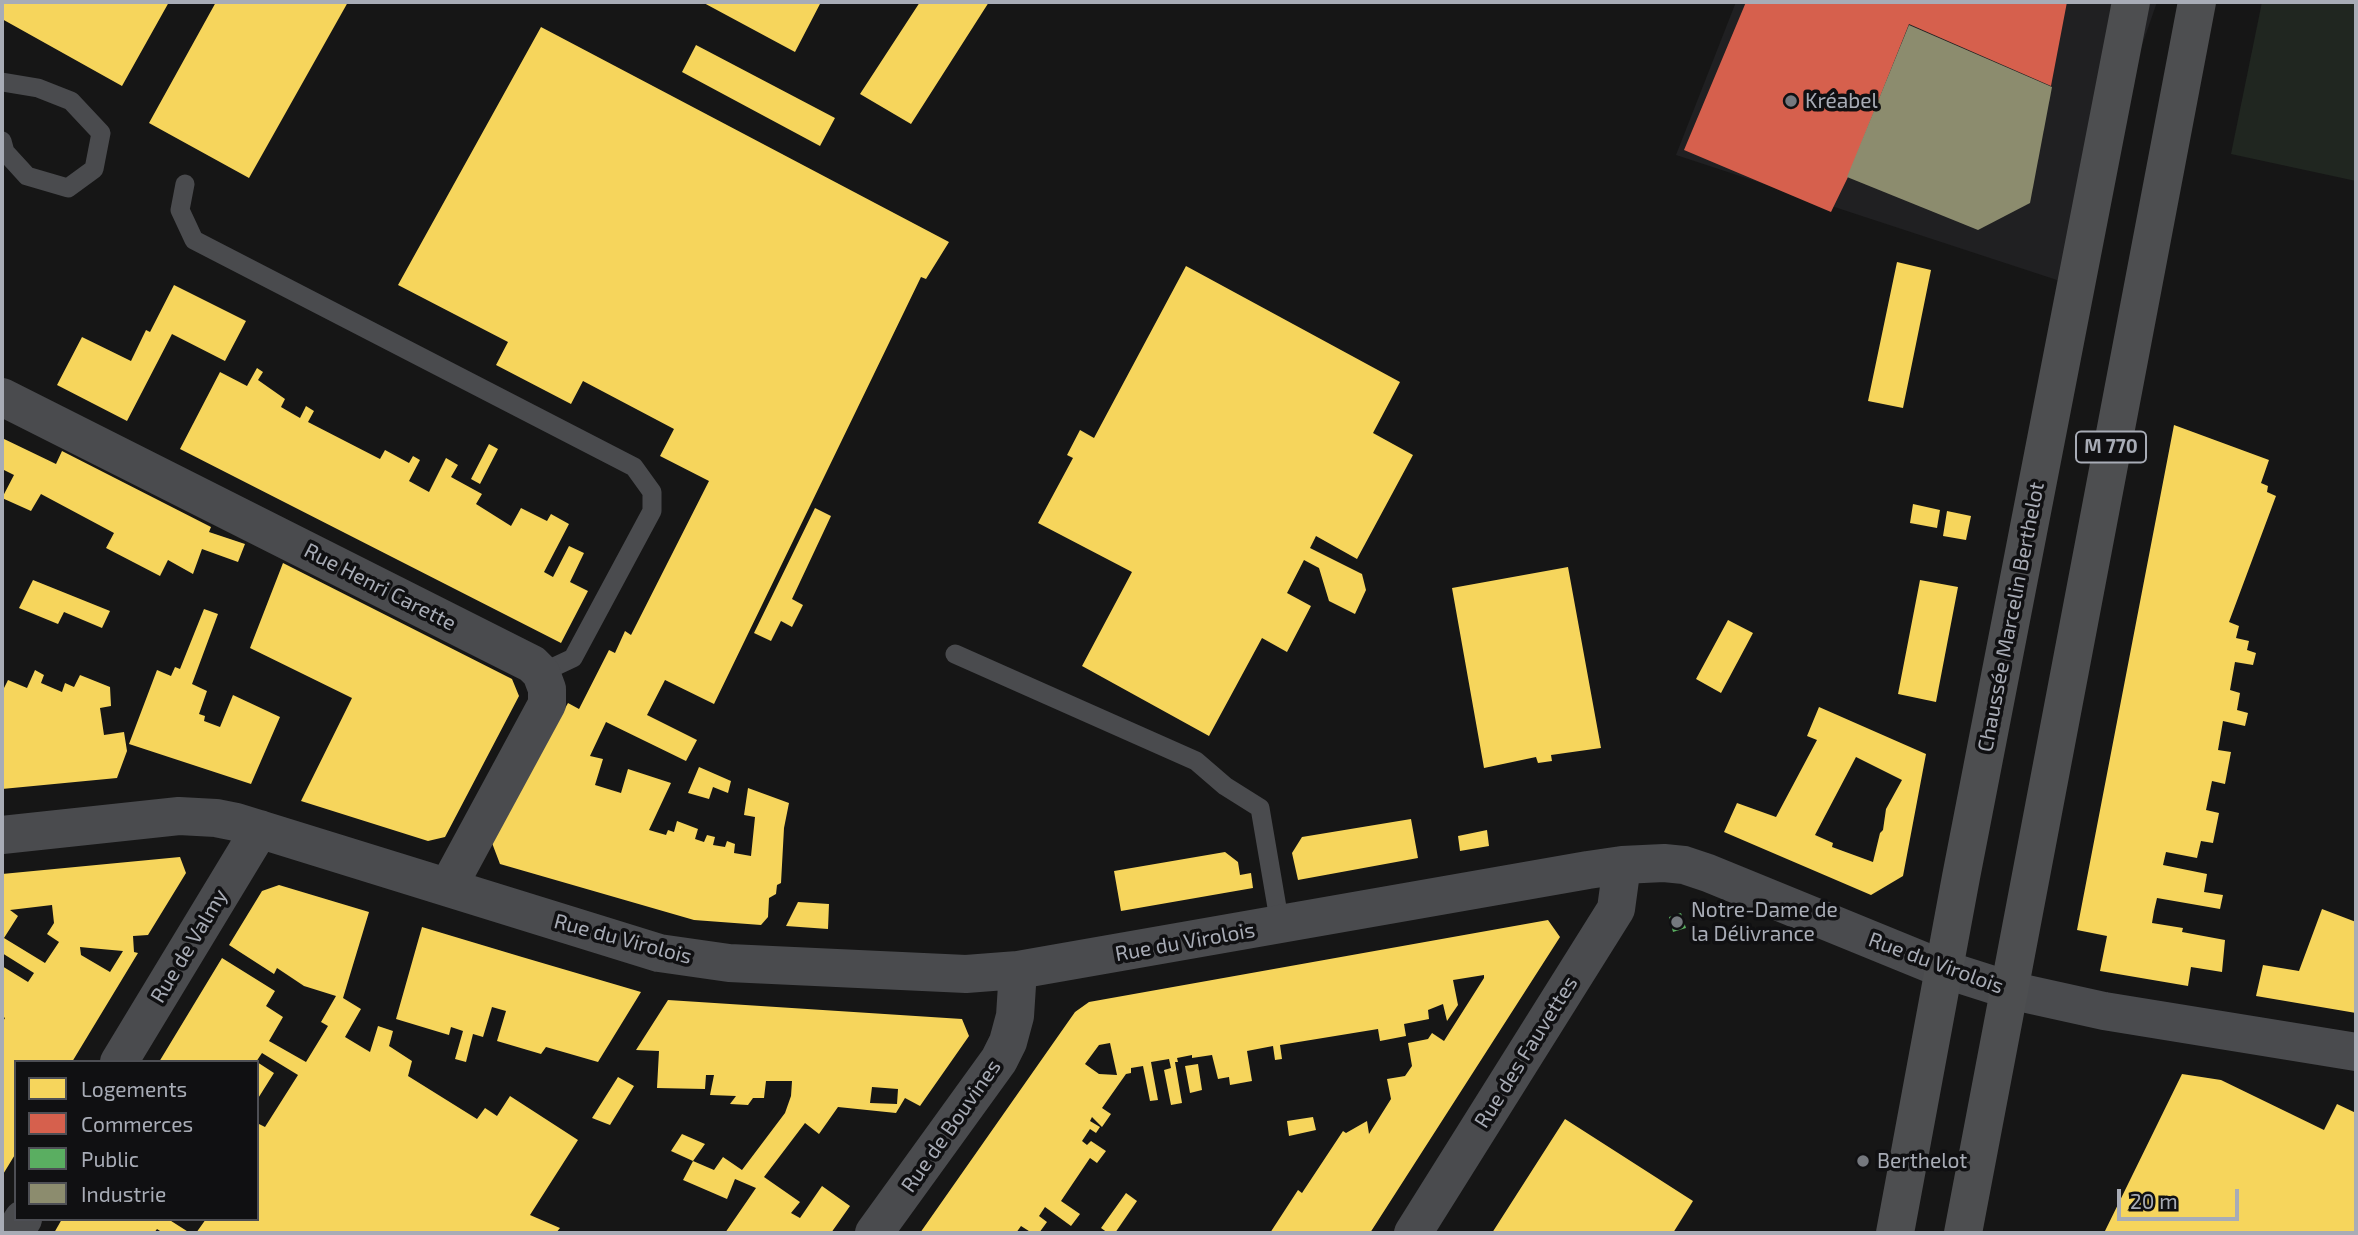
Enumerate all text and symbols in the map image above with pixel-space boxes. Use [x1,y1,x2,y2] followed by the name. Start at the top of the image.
[1805,88,1878,114] place label: Kréabel
[1783,93,1799,109] marker: Kréabel
[2076,432,2146,462] road number: M 770
[1972,480,2050,754] street label: Chaussée Marcelin Berthelot
[300,538,460,636] street label: Rue Henri Carette
[145,884,233,1008] street label: Rue de Valmy
[1691,897,1838,947] place label: Notre-Dame de la Délivrance
[551,908,695,970] street label: Rue du Virolois
[1669,914,1685,930] marker: Notre-Dame de la Délivrance
[1113,917,1257,967] street label: Rue du Virolois
[1865,927,2007,999] street label: Rue du Virolois
[1469,971,1583,1133] street label: Rue des Fauvettes
[896,1055,1006,1197] street label: Rue de Bouvines
[14,1060,259,1221] legend
[81,1076,187,1101] text: Logements
[81,1111,193,1136] text: Commerces
[81,1146,139,1171] text: Public
[1877,1148,1967,1174] place label: Berthelot
[1855,1153,1871,1169] marker: Berthelot
[2120,1176,2242,1220] scale bar
[81,1181,166,1206] text: Industrie
[2130,1188,2178,1213] text: 20 m

